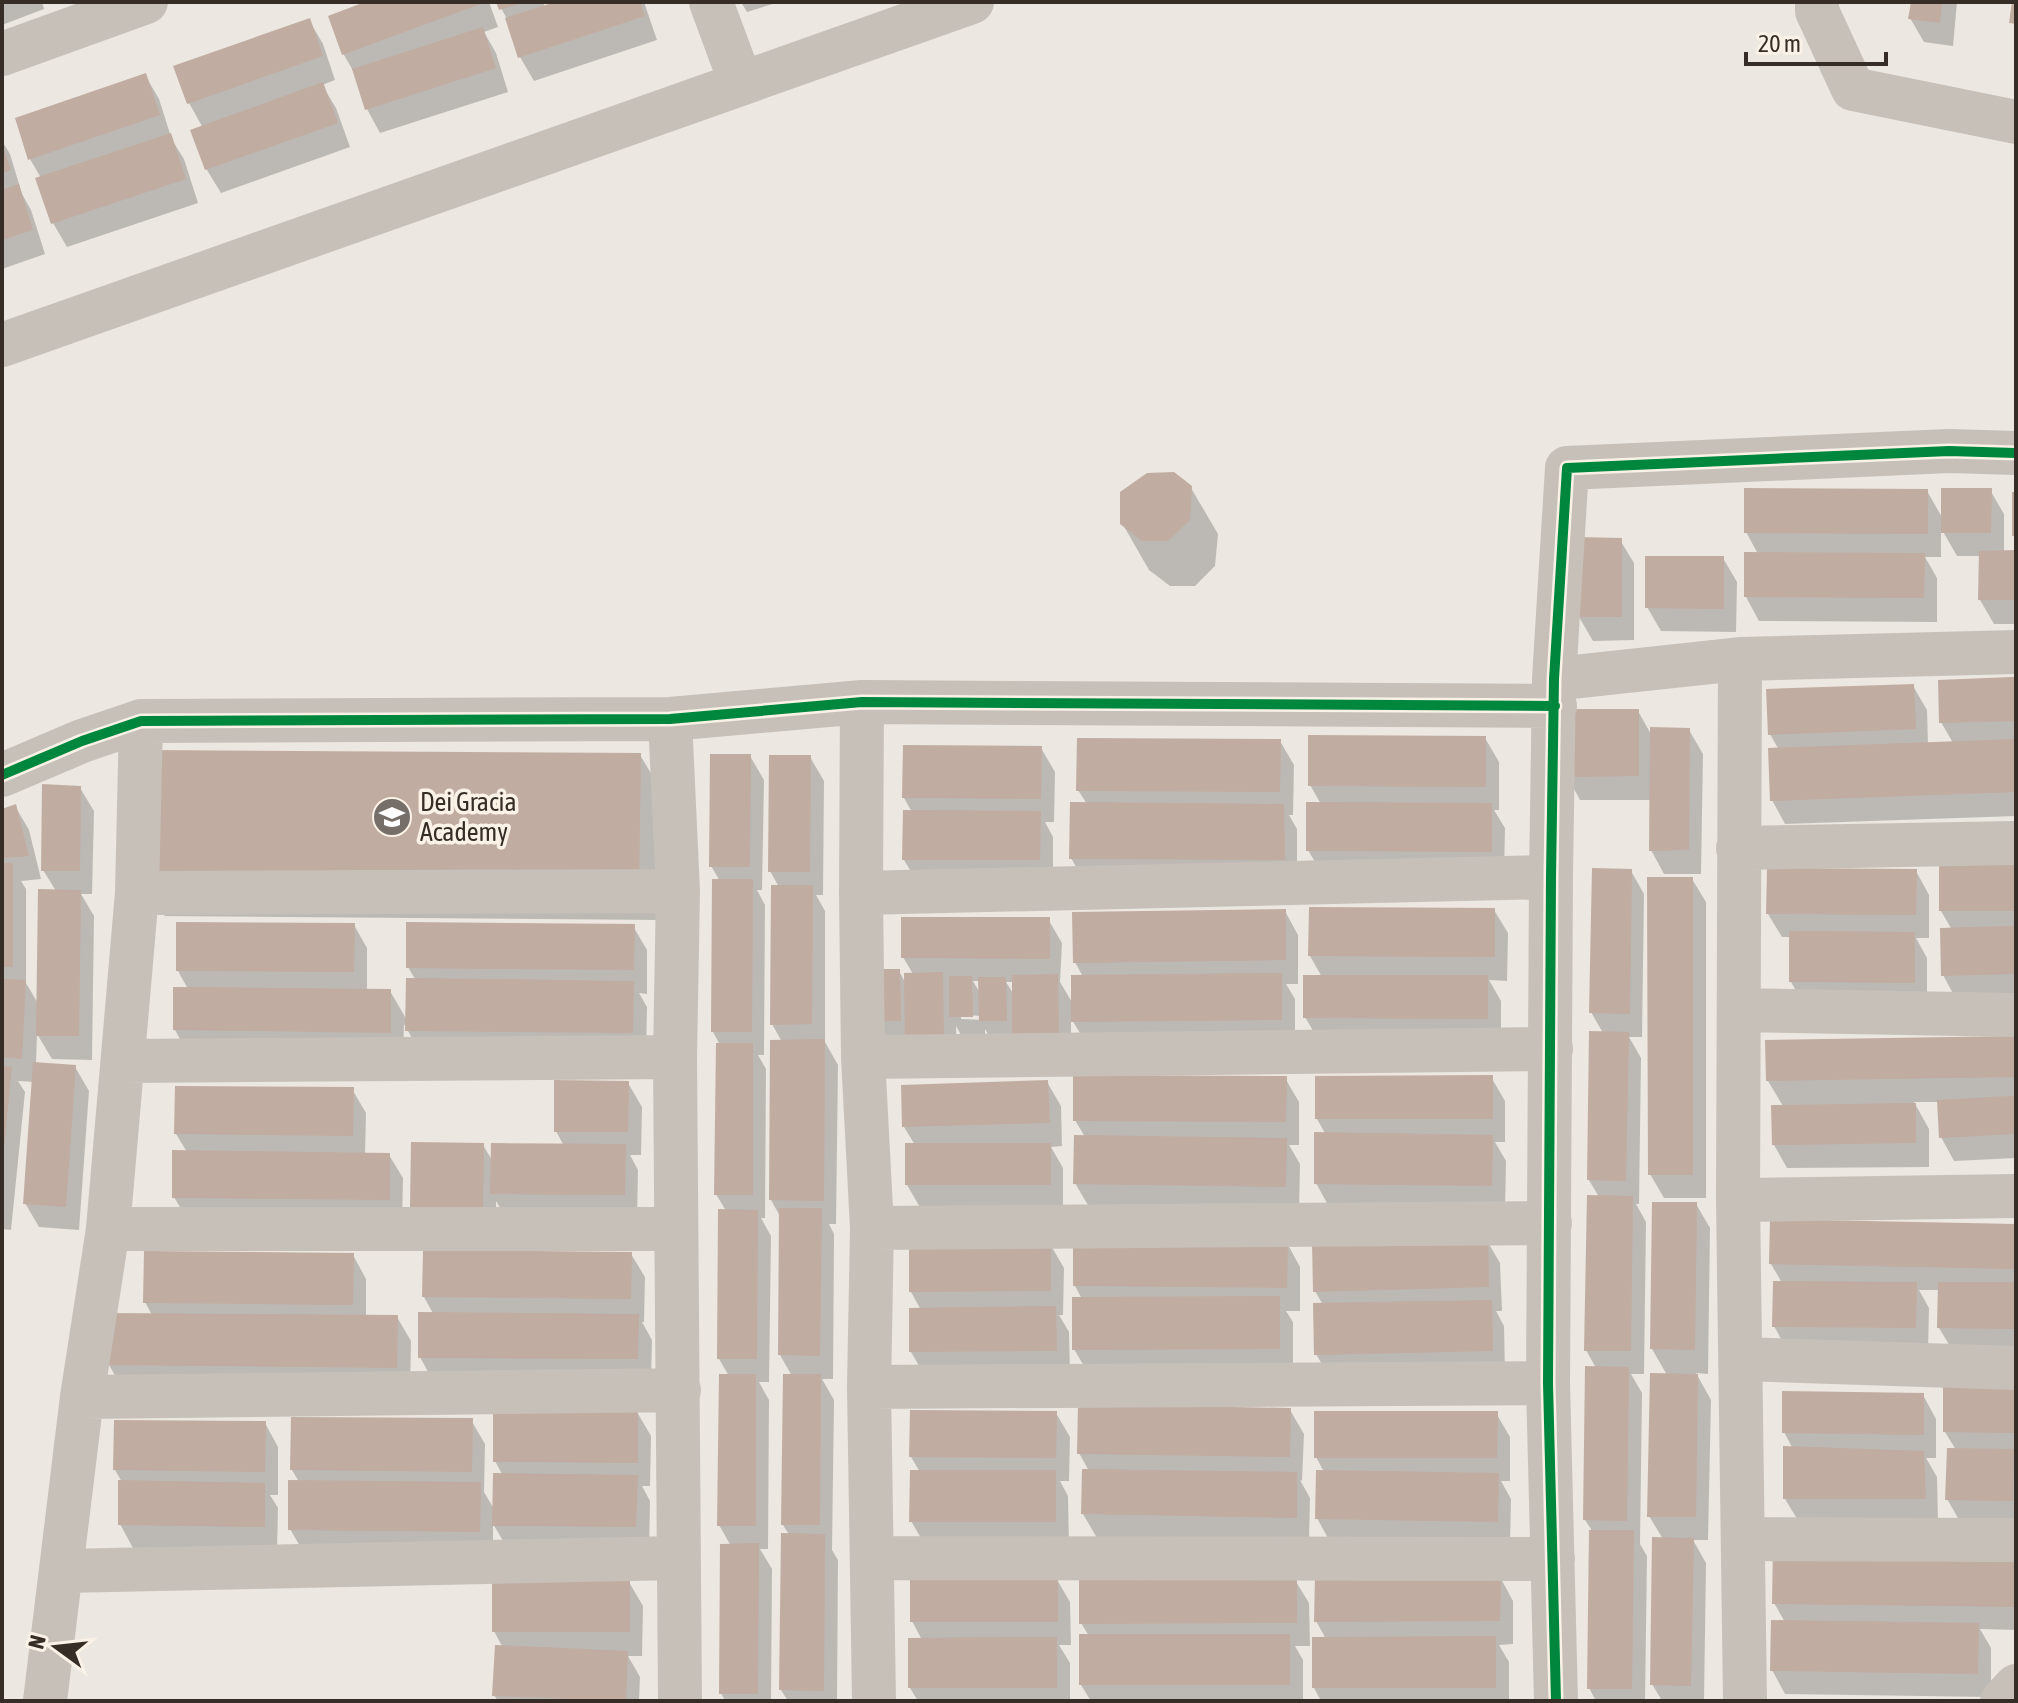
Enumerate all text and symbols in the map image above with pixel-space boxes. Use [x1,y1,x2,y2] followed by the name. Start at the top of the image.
[1746,16,1886,66] scale bar
[1758,30,1801,57] text: 20 m
[420,787,517,847] place label: Dei Gracia Academy
[371,796,413,838] school or university icon: Dei Gracia Academy
[16,1607,96,1687] north arrow
[22,1632,51,1651] text: N

